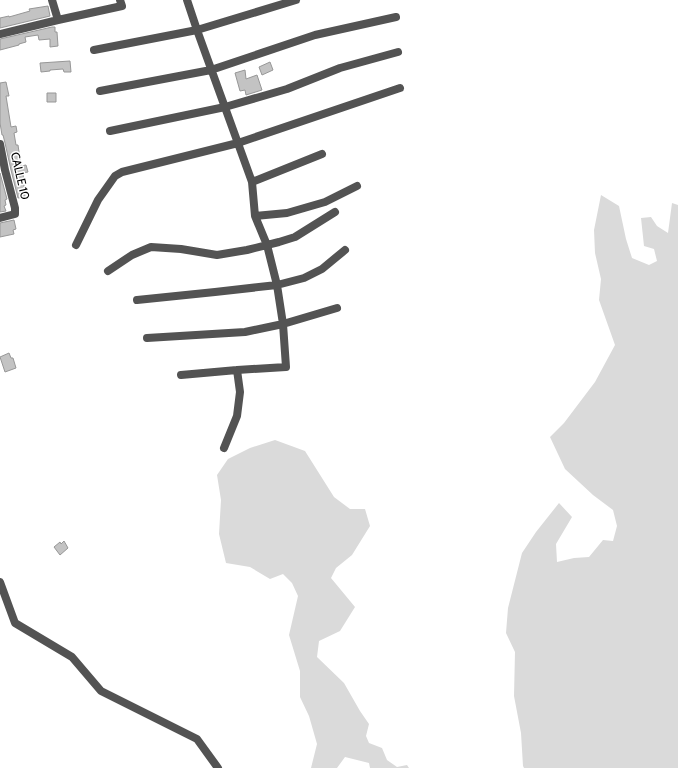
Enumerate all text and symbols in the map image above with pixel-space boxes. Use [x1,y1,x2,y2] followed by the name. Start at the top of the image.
[8,151,33,201] street label: CALLE 10

